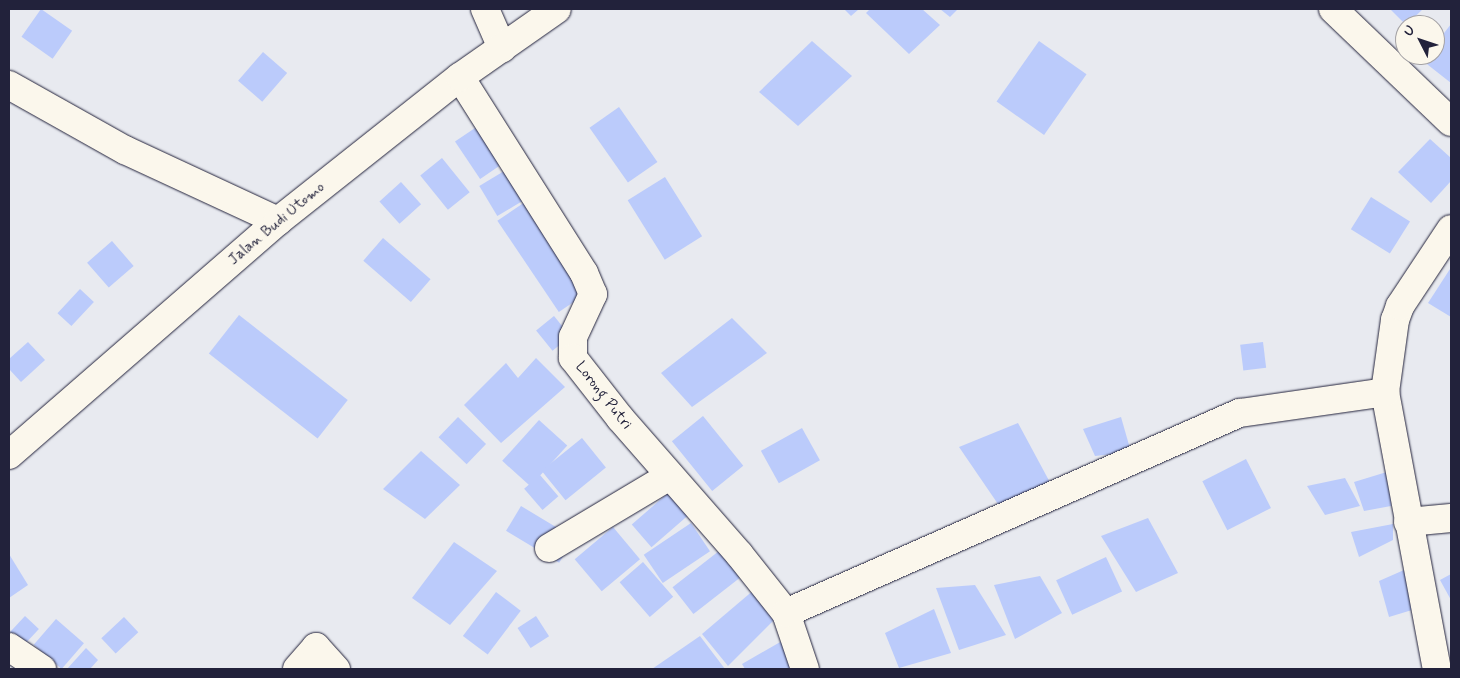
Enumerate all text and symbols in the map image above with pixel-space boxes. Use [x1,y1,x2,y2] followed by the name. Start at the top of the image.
[1395,15,1445,65] north arrow
[1400,21,1419,40] text: U
[226,179,328,269] street label: Jalan Budi Utomo
[572,360,634,432] street label: Lorong Putri

